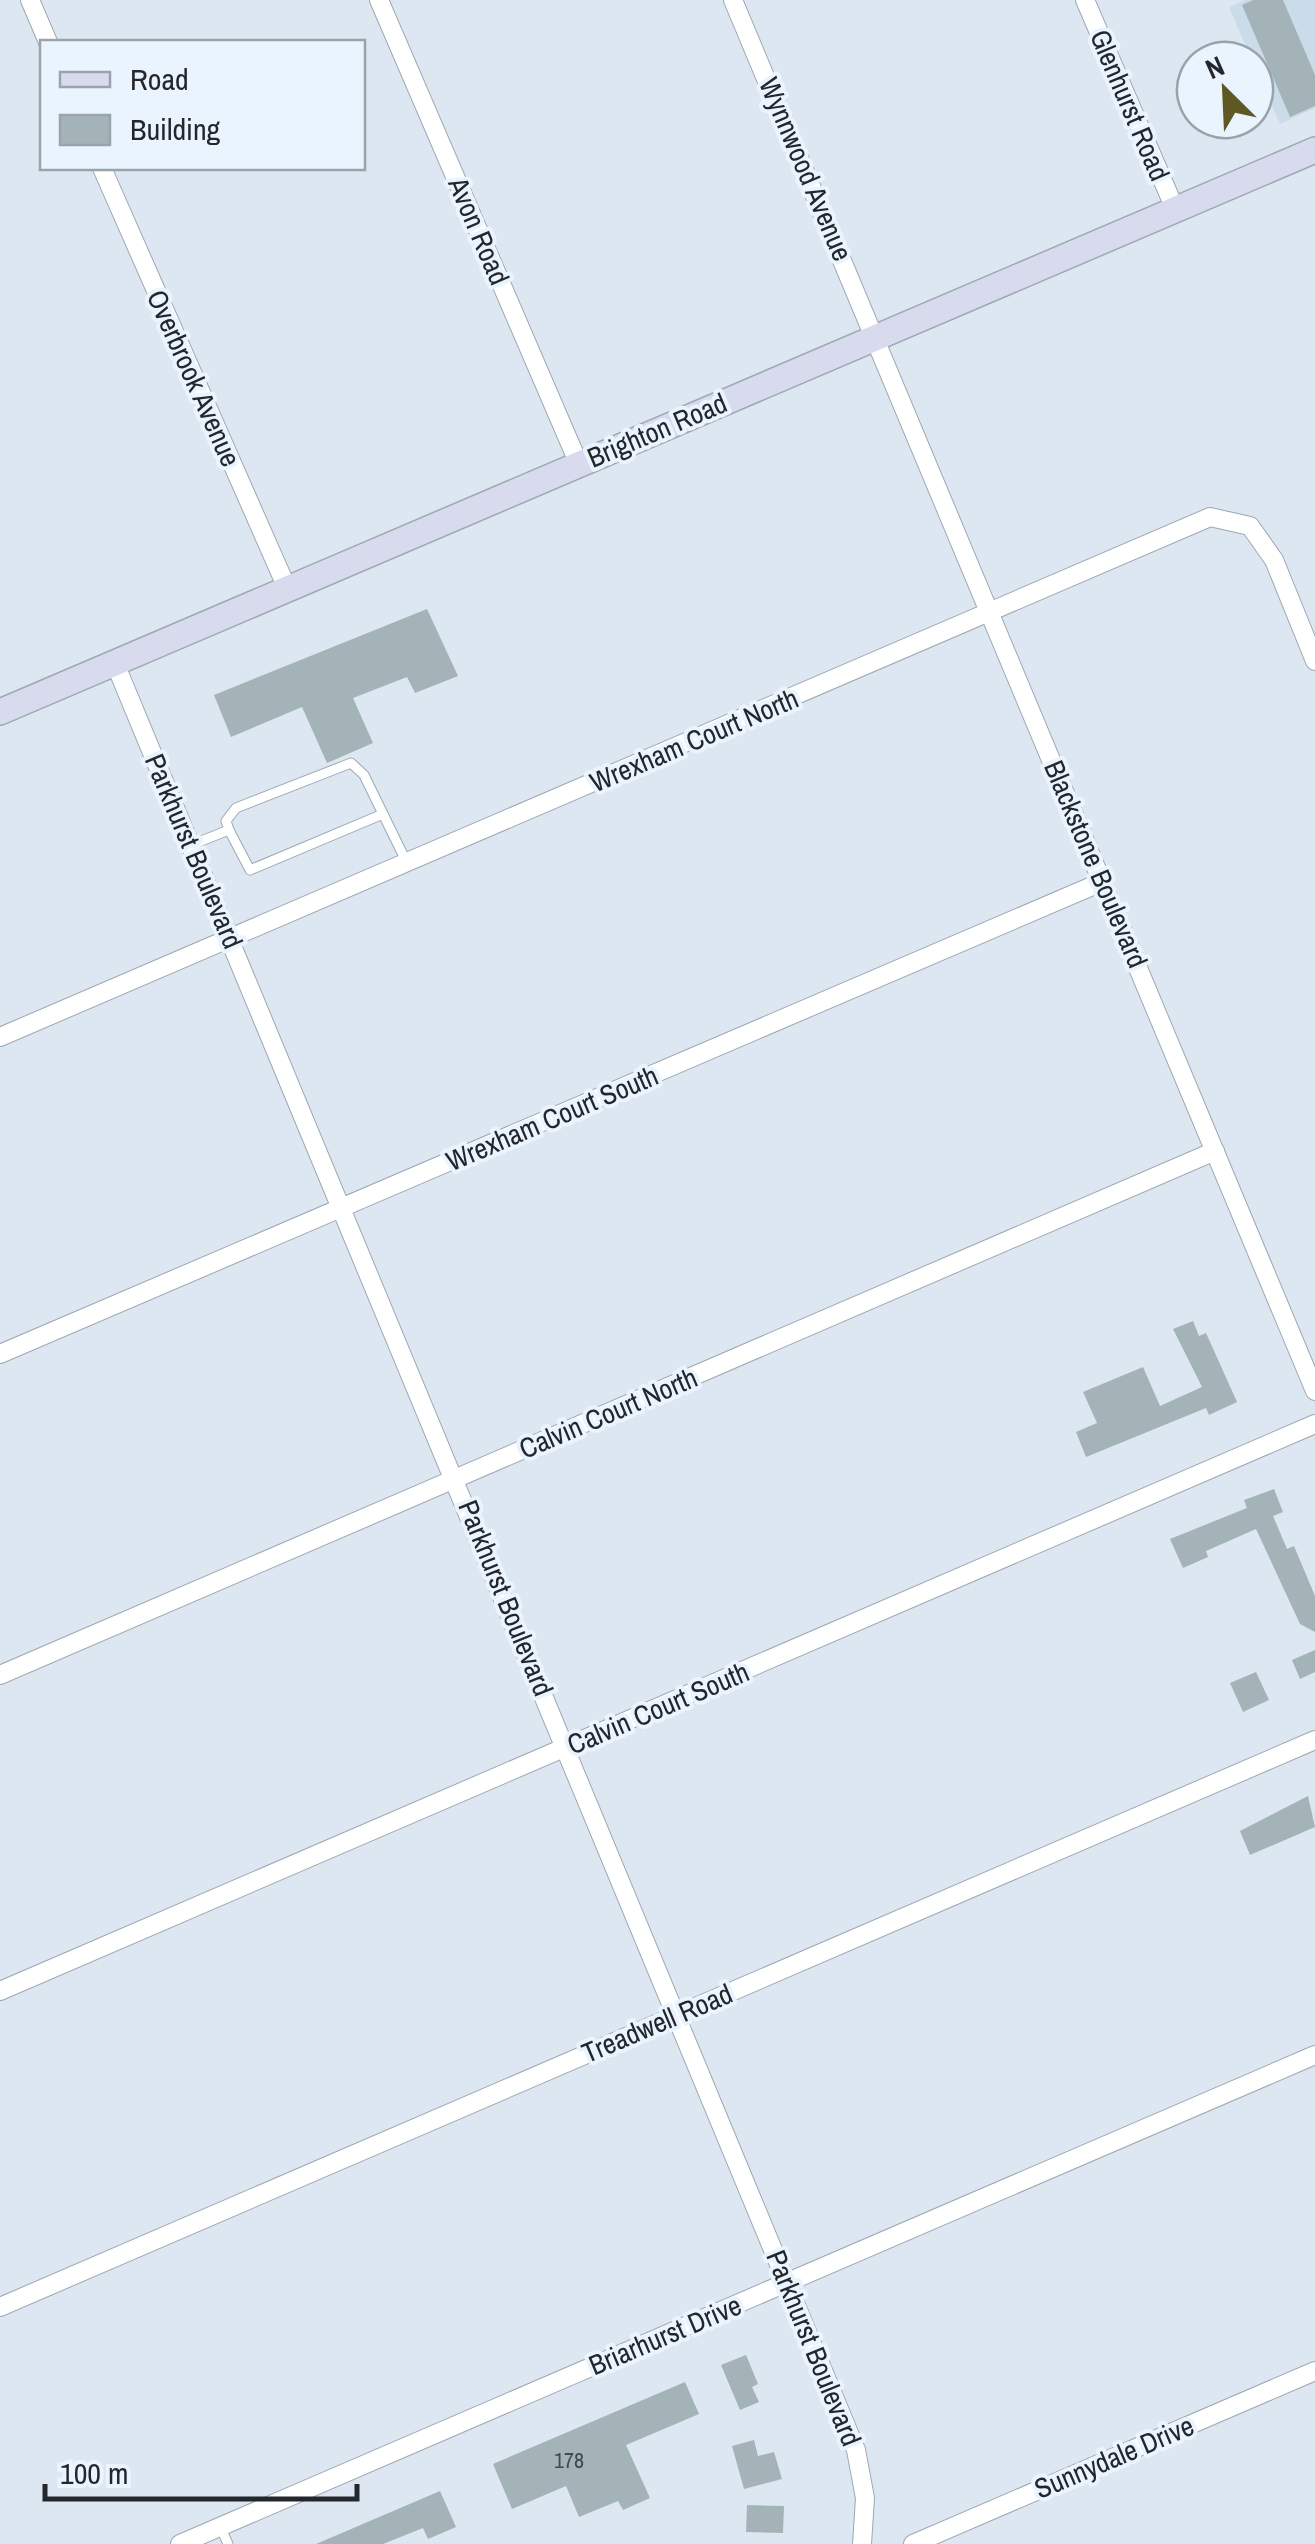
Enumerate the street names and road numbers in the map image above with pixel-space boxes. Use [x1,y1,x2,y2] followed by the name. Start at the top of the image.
[1081,24,1179,186] street label: Glenhurst Road
[750,71,862,267] street label: Wynnwood Avenue
[439,171,519,291] street label: Avon Road
[138,284,250,472] street label: Overbrook Avenue
[581,384,733,476] street label: Brighton Road
[584,679,804,801] street label: Wrexham Court North
[136,748,252,954] street label: Parkhurst Boulevard
[1035,754,1157,974] street label: Blackstone Boulevard
[440,1056,664,1180] street label: Wrexham Court South
[513,1358,703,1468] street label: Calvin Court North
[449,1494,563,1702] street label: Parkhurst Boulevard
[561,1653,755,1763] street label: Calvin Court South
[576,1974,738,2072] street label: Treadwell Road
[757,2244,871,2452] street label: Parkhurst Boulevard
[583,2286,747,2384] street label: Briarhurst Drive
[1028,2406,1200,2508] street label: Sunnydale Drive

